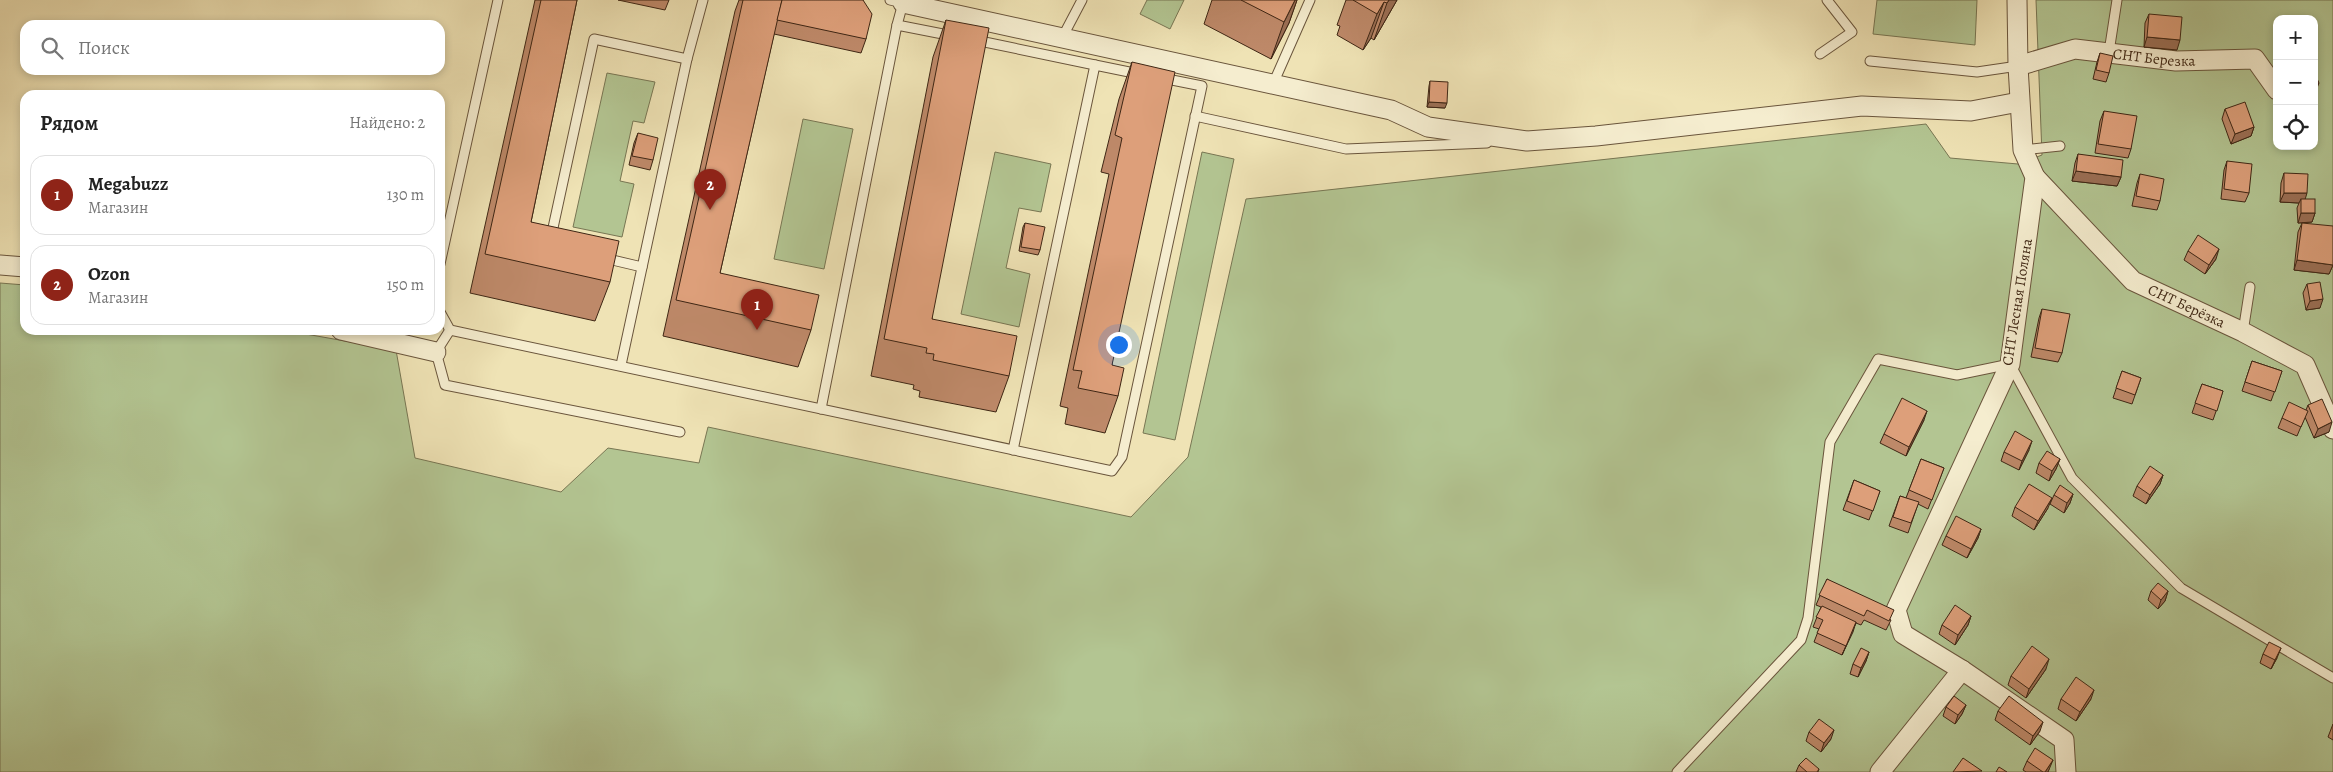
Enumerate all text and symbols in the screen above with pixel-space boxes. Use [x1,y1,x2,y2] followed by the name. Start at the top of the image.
[2273,15,2318,150] map controls
[2273,15,2318,60] button: +
[20,20,445,75] search box
[38,34,66,62] icon: search
[78,35,130,61] text: Поиск
[2112,44,2196,71] street label: СНТ Березка
[2273,60,2318,105] button: −
[2273,105,2318,150] button: locate
[40,109,98,137] text: Рядом
[349,112,425,134] text: Найдено: 2
[694,169,726,210] pin: 2
[88,171,168,197] text: Megabuzz
[54,184,60,206] text: 1
[387,184,424,206] text: 130 m
[88,197,148,219] text: Магазин
[1997,237,2037,367] street label: СНТ Лесная Поляна
[88,261,130,287] text: Ozon
[53,274,61,296] text: 2
[387,274,424,296] text: 150 m
[2145,279,2229,332] street label: СНТ Берёзка
[88,287,148,309] text: Магазин
[741,289,773,330] pin: 1
[1106,332,1132,358] your location

